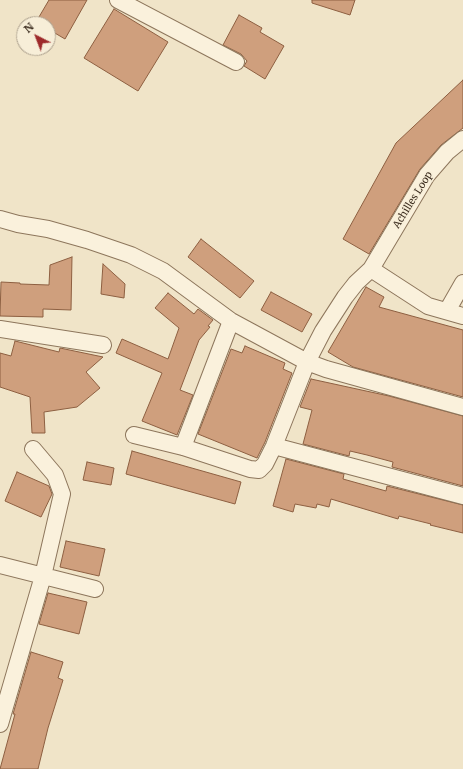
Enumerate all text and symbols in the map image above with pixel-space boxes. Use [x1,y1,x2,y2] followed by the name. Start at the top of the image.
[16,16,56,56] north arrow
[21,20,37,36] text: N
[391,169,435,231] street label: Achilles Loop

